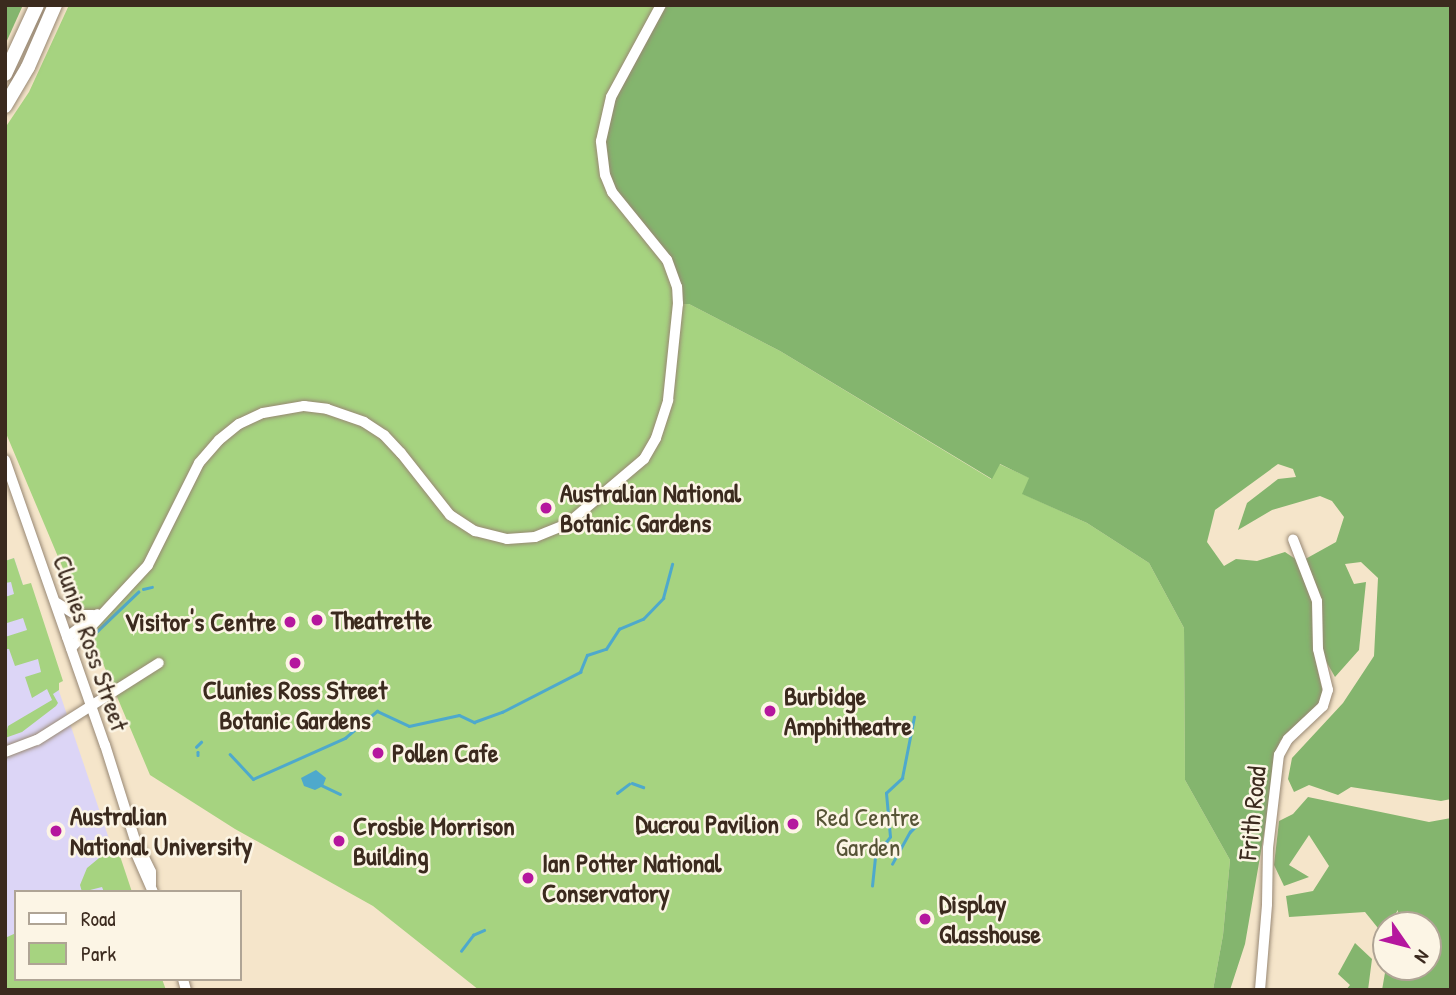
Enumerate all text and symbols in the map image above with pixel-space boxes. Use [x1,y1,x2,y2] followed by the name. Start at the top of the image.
[560,477,741,538] place label: Australian National Botanic Gardens
[538,500,554,516] marker: Australian National Botanic Gardens
[46,551,136,735] street label: Clunies Ross Street
[331,604,432,636] place label: Theatrette
[124,606,276,638] place label: Visitor's Centre
[309,612,325,628] marker: Theatrette
[282,614,298,630] marker: Visitor's Centre
[287,655,303,671] marker: Clunies Ross Street Botanic Gardens
[203,674,387,736] place label: Clunies Ross Street Botanic Gardens
[784,680,912,742] place label: Burbidge Amphitheatre
[762,703,778,719] marker: Burbidge Amphitheatre
[392,737,498,769] place label: Pollen Cafe
[370,745,386,761] marker: Pollen Cafe
[1232,765,1272,861] street label: Frith Road
[70,800,253,862] place label: Australian National University
[816,801,920,862] park label: Red Centre Garden
[635,808,779,840] place label: Ducrou Pavilion
[353,810,515,872] place label: Crosbie Morrison Building
[785,816,801,832] marker: Ducrou Pavilion
[48,823,64,839] marker: Australian National University
[331,833,347,849] marker: Crosbie Morrison Building
[542,847,721,908] place label: Ian Potter National Conservatory
[520,870,536,886] marker: Ian Potter National Conservatory
[939,888,1041,950] place label: Display Glasshouse
[14,890,242,981] legend
[81,904,115,933] text: Road
[917,911,933,927] marker: Display Glasshouse
[1372,911,1442,981] north arrow
[81,939,116,968] text: Park
[1409,945,1436,968] text: N

